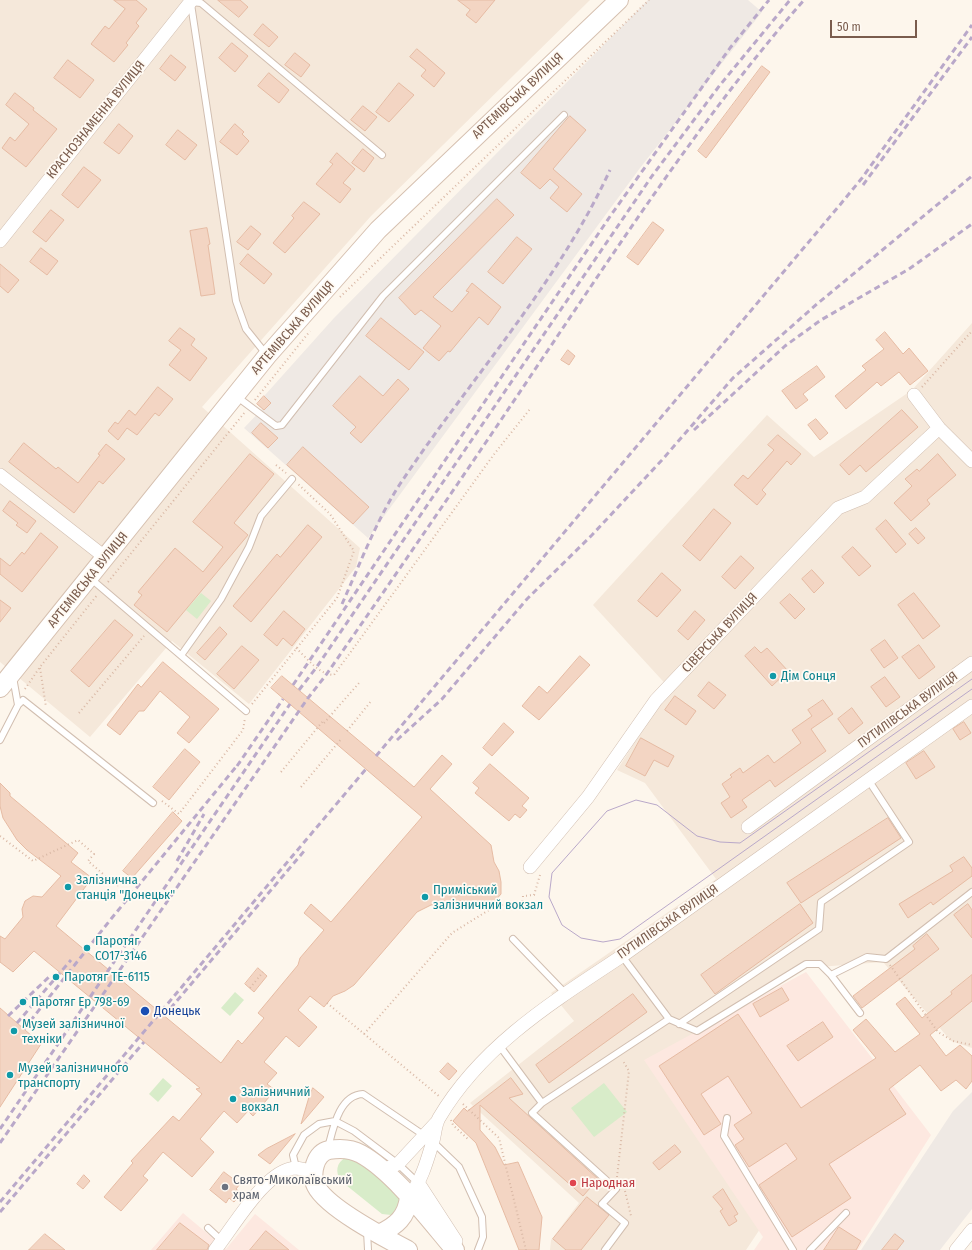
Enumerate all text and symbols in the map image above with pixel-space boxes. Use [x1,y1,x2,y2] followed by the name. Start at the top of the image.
[832,12,919,38] scale bar
[837,20,861,34] text: 50 m
[469,50,567,142] street label: АРТЕМІВСЬКА ВУЛИЦЯ
[44,58,148,182] street label: КРАСНОЗНАМЕННА ВУЛИЦЯ
[248,278,338,378] street label: АРТЕМІВСЬКА ВУЛИЦЯ
[45,529,131,631] street label: АРТЕМІВСЬКА ВУЛИЦЯ
[679,590,761,676] street label: СІВЕРСЬКА ВУЛИЦЯ
[781,668,836,684] place label: Дім Сонця
[855,668,961,752] street label: ПУТИЛІВСЬКА ВУЛИЦЯ
[768,671,778,681] marker: Дім Сонця
[76,872,175,903] place label: Залізнична станція "Донецьк"
[614,881,722,963] street label: ПУТИЛІВСЬКА ВУЛИЦЯ
[63,882,73,892] marker: Залізнична станція "Донецьк"
[433,882,543,913] place label: Приміський залізничний вокзал
[420,892,430,902] marker: Приміський залізничний вокзал
[95,933,147,964] place label: Паротяг СО17-3146
[82,943,92,953] marker: Паротяг СО17-3146
[64,969,150,985] place label: Паротяг ТЕ-6115
[51,972,61,982] marker: Паротяг ТЕ-6115
[31,994,130,1010] place label: Паротяг Ер 798-69
[18,997,28,1007] marker: Паротяг Ер 798-69
[154,1003,200,1019] place label: Донецьк
[139,1005,151,1017] marker: Донецьк
[22,1016,124,1047] place label: Музей залізничної техніки
[9,1026,19,1036] marker: Музей залізничної техніки
[18,1060,129,1091] place label: Музей залізничного транспорту
[5,1070,15,1080] marker: Музей залізничного транспорту
[241,1084,310,1115] place label: Залізничний вокзал
[228,1094,238,1104] marker: Залізничний вокзал
[233,1172,352,1203] place label: Свято-Миколаївський храм
[581,1175,635,1191] place label: Народная
[568,1178,578,1188] marker: Народная
[220,1182,230,1192] marker: Свято-Миколаївський храм

